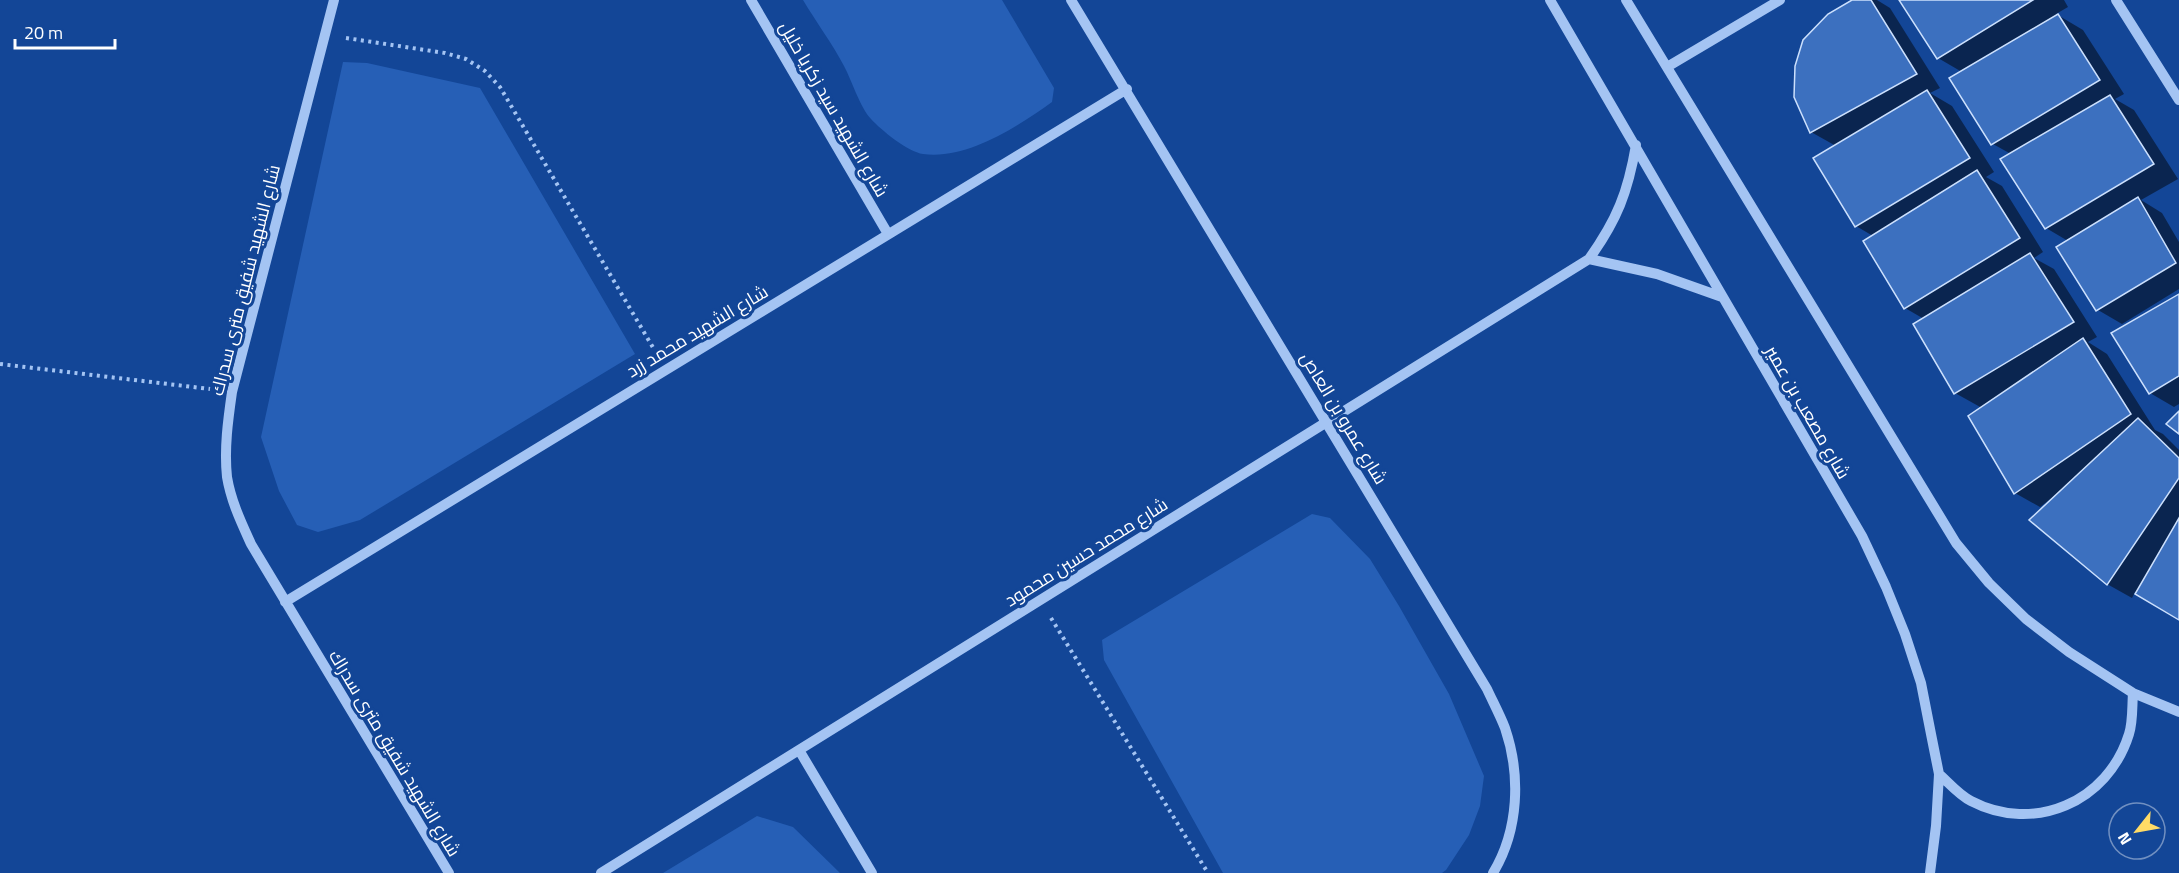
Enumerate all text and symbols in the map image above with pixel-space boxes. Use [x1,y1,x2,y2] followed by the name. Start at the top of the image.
[15,12,116,50] scale bar
[773,16,895,202] street label: شارع الشهيد سيد زكريا خليل
[24,19,63,46] text: 20 m
[203,162,287,398] street label: شارع الشهيد شفيق مترى سدراك
[621,278,773,384] street label: شارع الشهيد محمد زرد
[1758,339,1857,484] street label: شارع مصعب بن عمير
[1294,347,1394,489] street label: شارع عمرو بن العاص
[999,491,1173,613] street label: شارع محمد حسين محمود
[322,644,468,862] street label: شارع الشهيد شفيق مترى سدراك
[2107,801,2167,861] north arrow
[2111,828,2137,850] text: N

